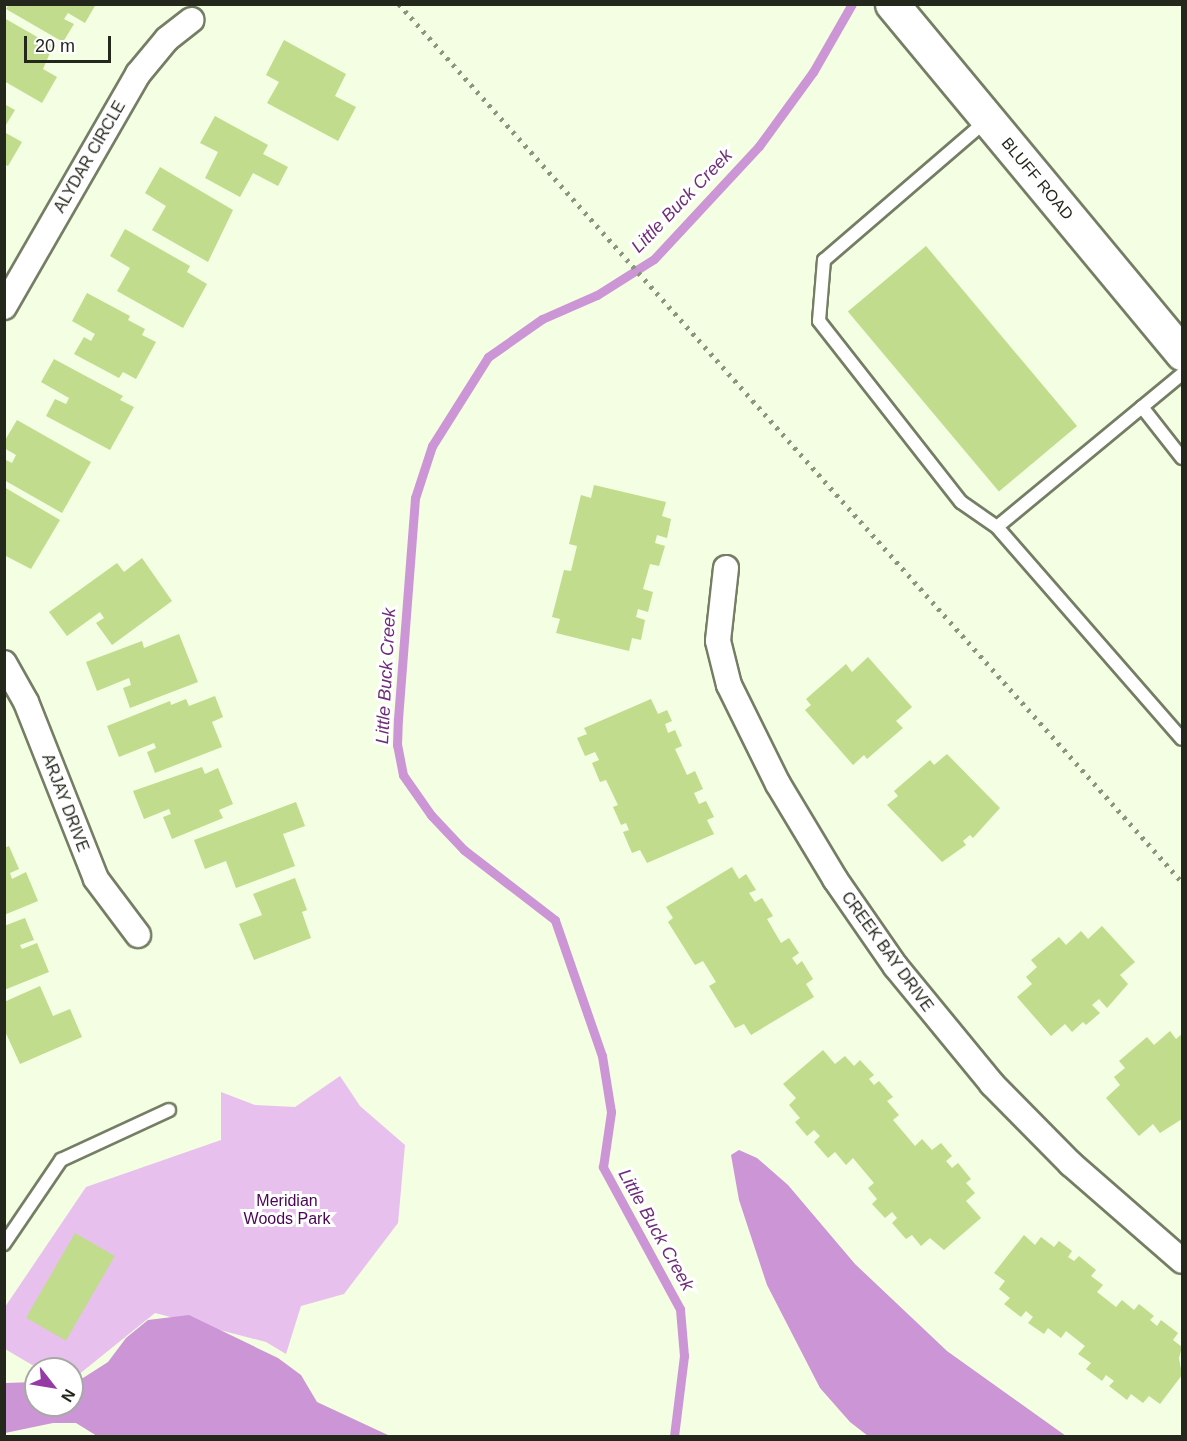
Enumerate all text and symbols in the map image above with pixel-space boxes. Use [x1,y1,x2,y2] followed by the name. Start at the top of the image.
[27,24,114,62] scale bar
[35,36,75,56] text: 20 m
[50,98,130,216] street label: ALYDAR CIRCLE
[997,134,1077,224] street label: BLUFF ROAD
[627,145,737,257] water label: Little Buck Creek
[372,608,400,744] water label: Little Buck Creek
[37,751,93,855] street label: ARJAY DRIVE
[837,888,937,1016] street label: CREEK BAY DRIVE
[614,1165,698,1295] water label: Little Buck Creek
[244,1191,330,1229] park label: Meridian Woods Park
[24,1357,84,1417] north arrow
[58,1386,78,1405] text: N

